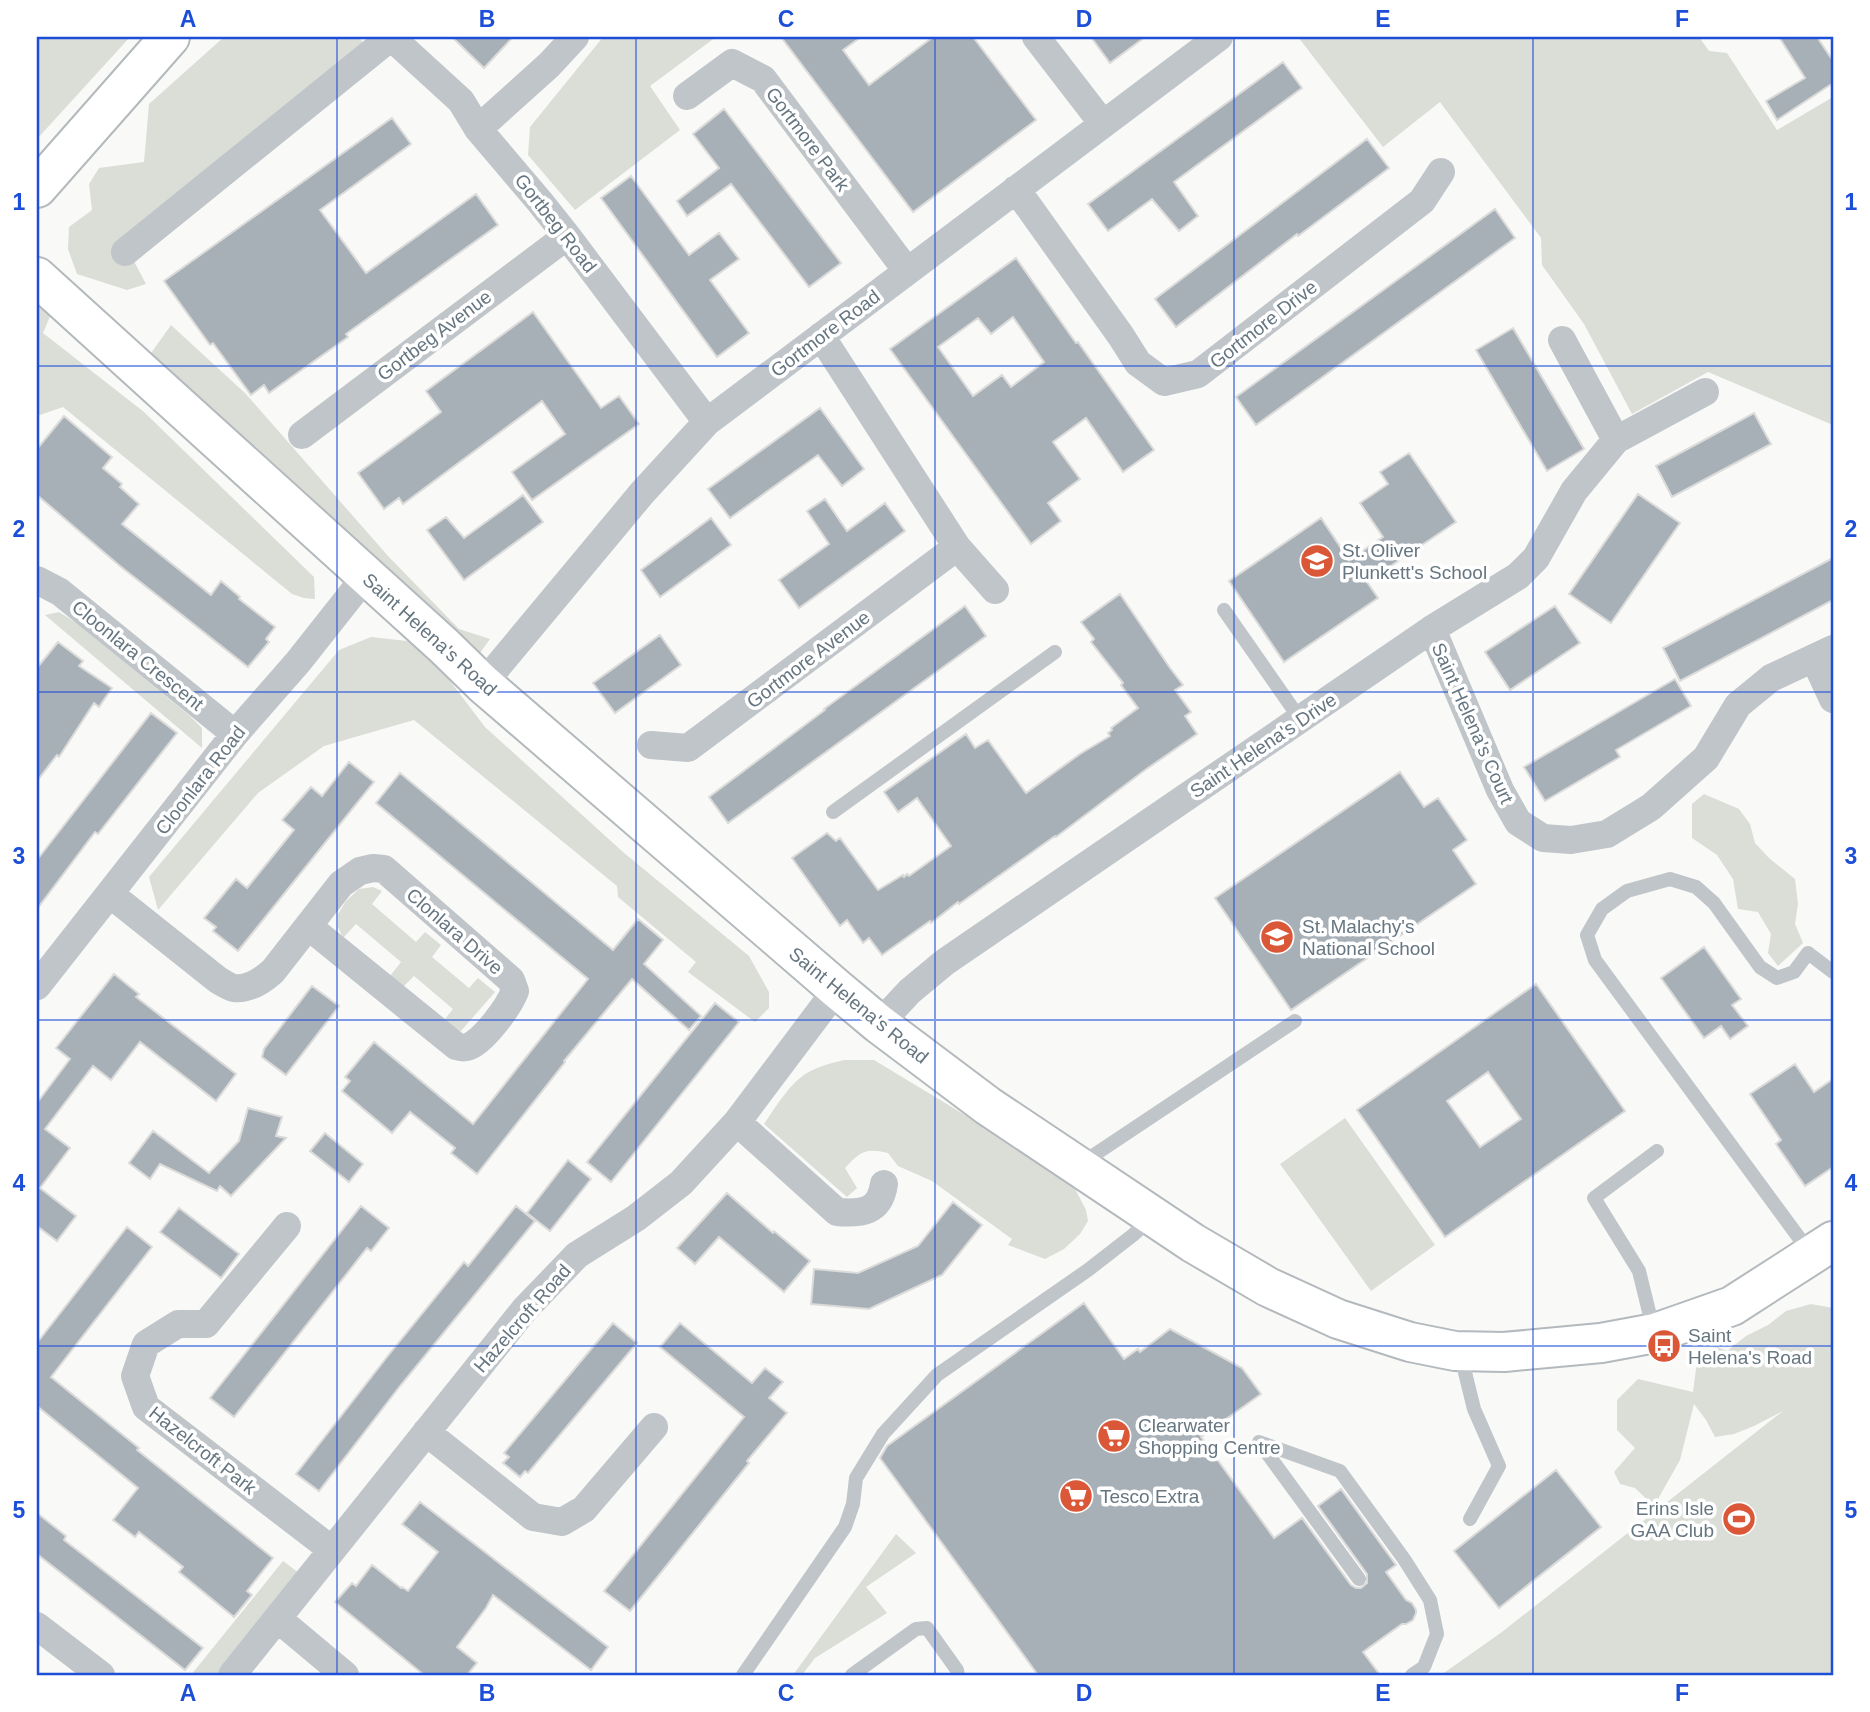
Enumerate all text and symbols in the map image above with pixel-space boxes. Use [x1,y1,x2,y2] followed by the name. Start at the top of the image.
[180,6,196,32] text: A
[479,6,495,32] text: B
[778,6,794,32] text: C
[1076,6,1092,32] text: D
[1375,6,1391,32] text: E
[1675,6,1689,32] text: F
[762,83,854,196] street label: Gortmore Park
[511,170,601,277] street label: Gortbeg Road
[13,189,26,215] text: 1
[1845,189,1858,215] text: 1
[1206,276,1321,373] street label: Gortmore Drive
[373,286,495,385] street label: Gortbeg Avenue
[767,286,884,381] street label: Gortmore Road
[13,516,25,542] text: 2
[1845,516,1857,542] text: 2
[1342,540,1487,583] place label: St. Oliver Plunkett's School
[1298,542,1336,580] school or university icon: St. Oliver Plunkett's School
[358,569,501,700] street label: Saint Helena's Road
[68,596,208,715] street label: Cloonlara Crescent
[743,606,874,712] street label: Gortmore Avenue
[1428,640,1518,807] street label: Saint Helena's Court
[1186,689,1340,802] street label: Saint Helena's Drive
[151,722,249,839] street label: Cloonlara Road
[13,843,25,869] text: 3
[1845,843,1857,869] text: 3
[402,884,507,979] street label: Clonlara Drive
[1302,916,1435,959] place label: St. Malachy's National School
[1258,918,1296,956] school or university icon: St. Malachy's National School
[785,943,932,1068] street label: Saint Helena's Road
[13,1170,26,1196] text: 4
[1845,1170,1858,1196] text: 4
[470,1260,575,1377] street label: Hazelcroft Road
[1688,1325,1812,1368] place label: Saint Helena's Road
[1645,1327,1683,1365] bus stop icon: Saint Helena's Road
[145,1402,261,1499] street label: Hazelcroft Park
[1138,1415,1281,1458] place label: Clearwater Shopping Centre
[1095,1417,1133,1455] supermarket icon: Clearwater Shopping Centre
[1057,1477,1095,1515] supermarket icon: Tesco Extra
[1100,1486,1200,1507] place label: Tesco Extra
[13,1497,26,1523] text: 5
[1845,1497,1858,1523] text: 5
[1631,1498,1714,1541] place label: Erins Isle GAA Club
[1720,1500,1758,1538] sports icon: Erins Isle GAA Club
[180,1680,196,1706] text: A
[479,1680,495,1706] text: B
[778,1680,794,1706] text: C
[1076,1680,1092,1706] text: D
[1375,1680,1391,1706] text: E
[1675,1680,1689,1706] text: F

